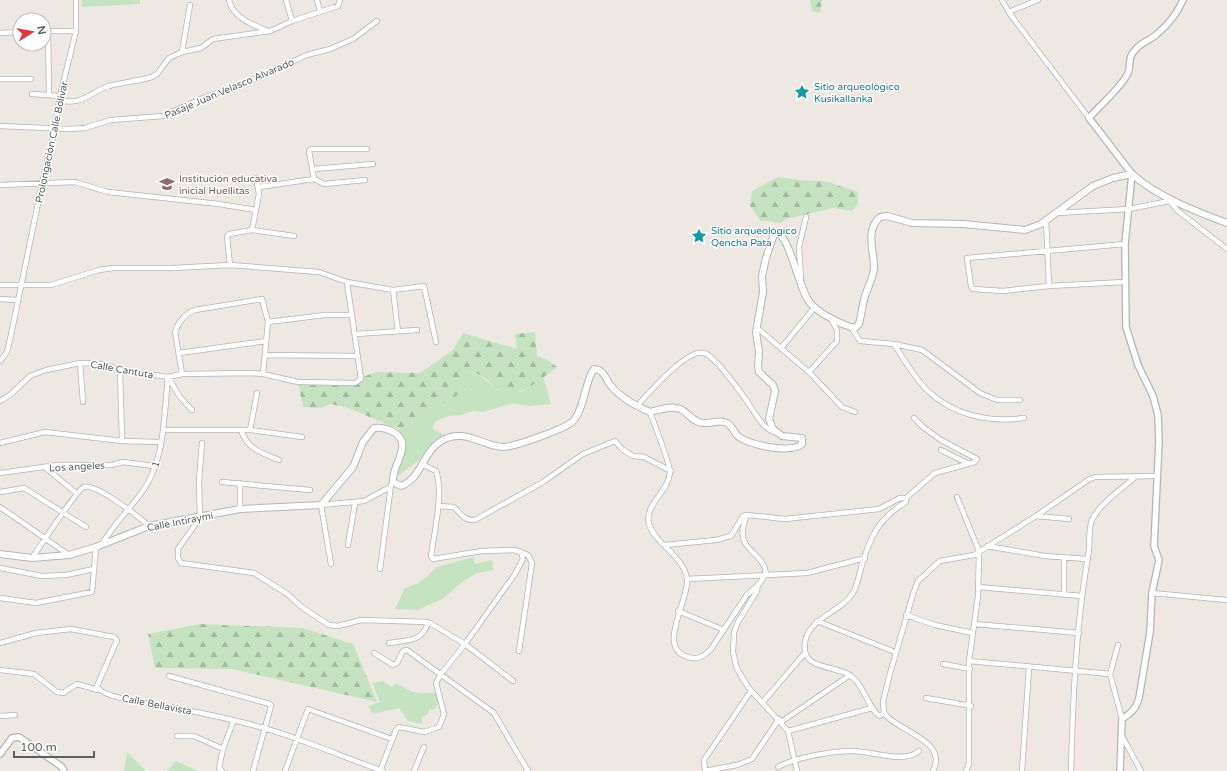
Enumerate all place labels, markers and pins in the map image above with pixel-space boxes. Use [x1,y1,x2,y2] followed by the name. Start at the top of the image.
[814,81,900,105] place label: Sitio arqueológico Kusikallanka
[793,83,811,101] place icon: Sitio arqueológico Kusikallanka
[179,173,277,197] place label: Institución educativa inicial Huellitas
[158,175,176,193] school or university icon: Institución educativa inicial Huellitas
[711,225,797,249] place label: Sitio arqueológico Qencha Pata
[690,227,708,245] place icon: Sitio arqueológico Qencha Pata

